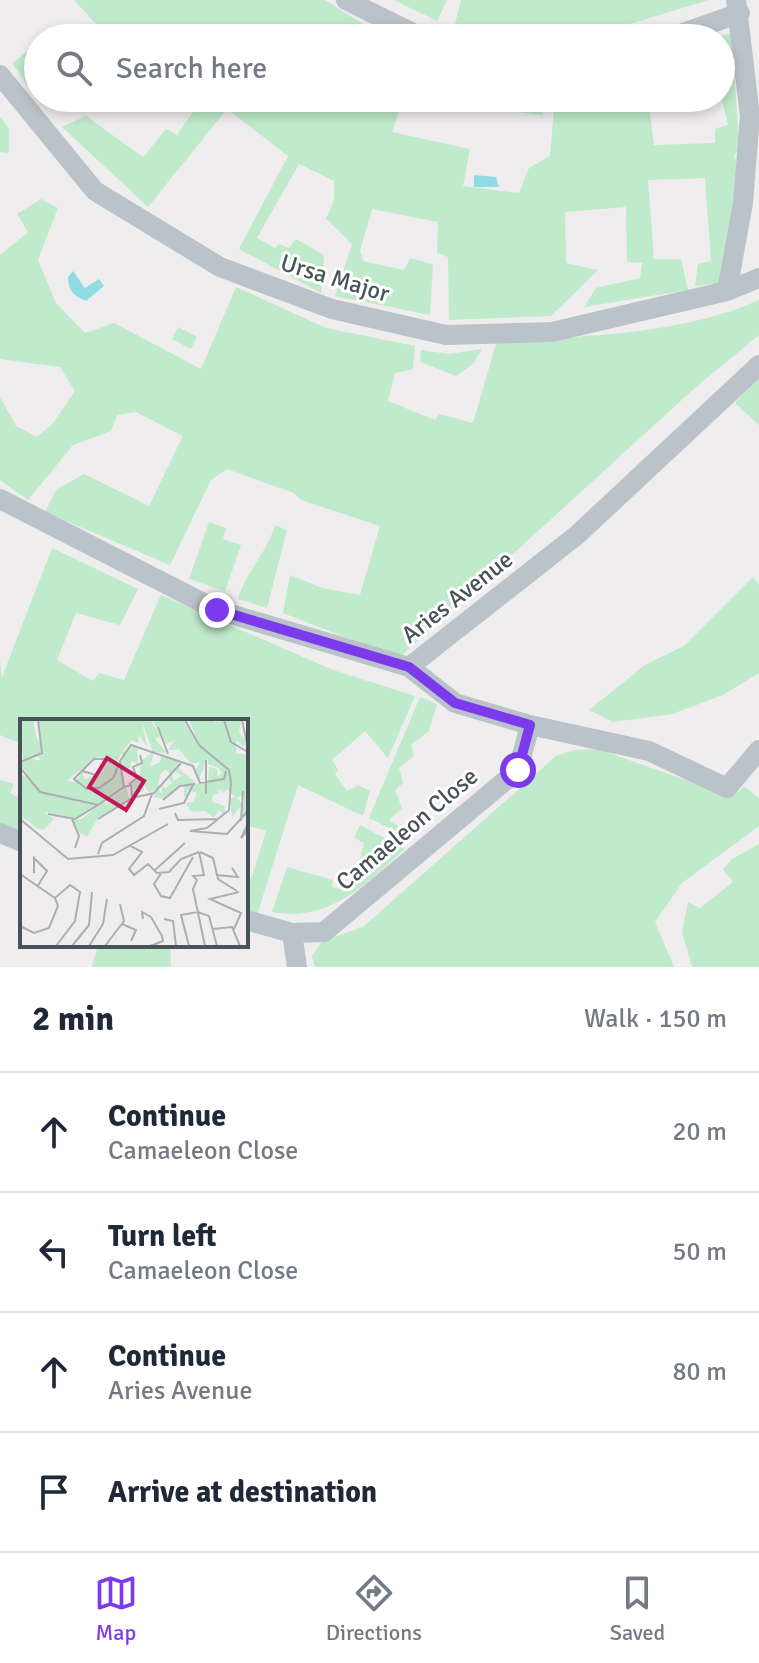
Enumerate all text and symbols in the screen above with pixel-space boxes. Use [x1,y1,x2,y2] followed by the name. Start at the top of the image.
[24,24,735,112] search box
[52,46,96,90] icon: search
[116,50,267,87] text: Search here
[277,247,393,309] street label: Ursa Major
[395,544,519,650] street label: Aries Avenue
[199,592,235,628] route end
[20,719,248,947] inset map
[500,752,536,788] route start
[330,761,484,897] street label: Camaeleon Close
[32,998,114,1040] text: 2 min
[584,1003,727,1035] text: Walk · 150 m
[108,1098,226,1135] text: Continue
[32,1110,76,1154] icon: ahead
[672,1116,727,1148] text: 20 m
[108,1135,298,1167] text: Camaeleon Close
[108,1218,217,1255] text: Turn left
[32,1230,76,1274] icon: left
[672,1236,727,1268] text: 50 m
[108,1255,298,1287] text: Camaeleon Close
[108,1338,226,1375] text: Continue
[32,1350,76,1394] icon: ahead
[672,1356,727,1388] text: 80 m
[108,1375,252,1407] text: Aries Avenue
[32,1470,76,1514] icon: arrive
[108,1474,377,1511] text: Arrive at destination
[94,1571,138,1646] tab: Map
[326,1571,422,1646] tab: Directions
[610,1571,665,1646] tab: Saved

